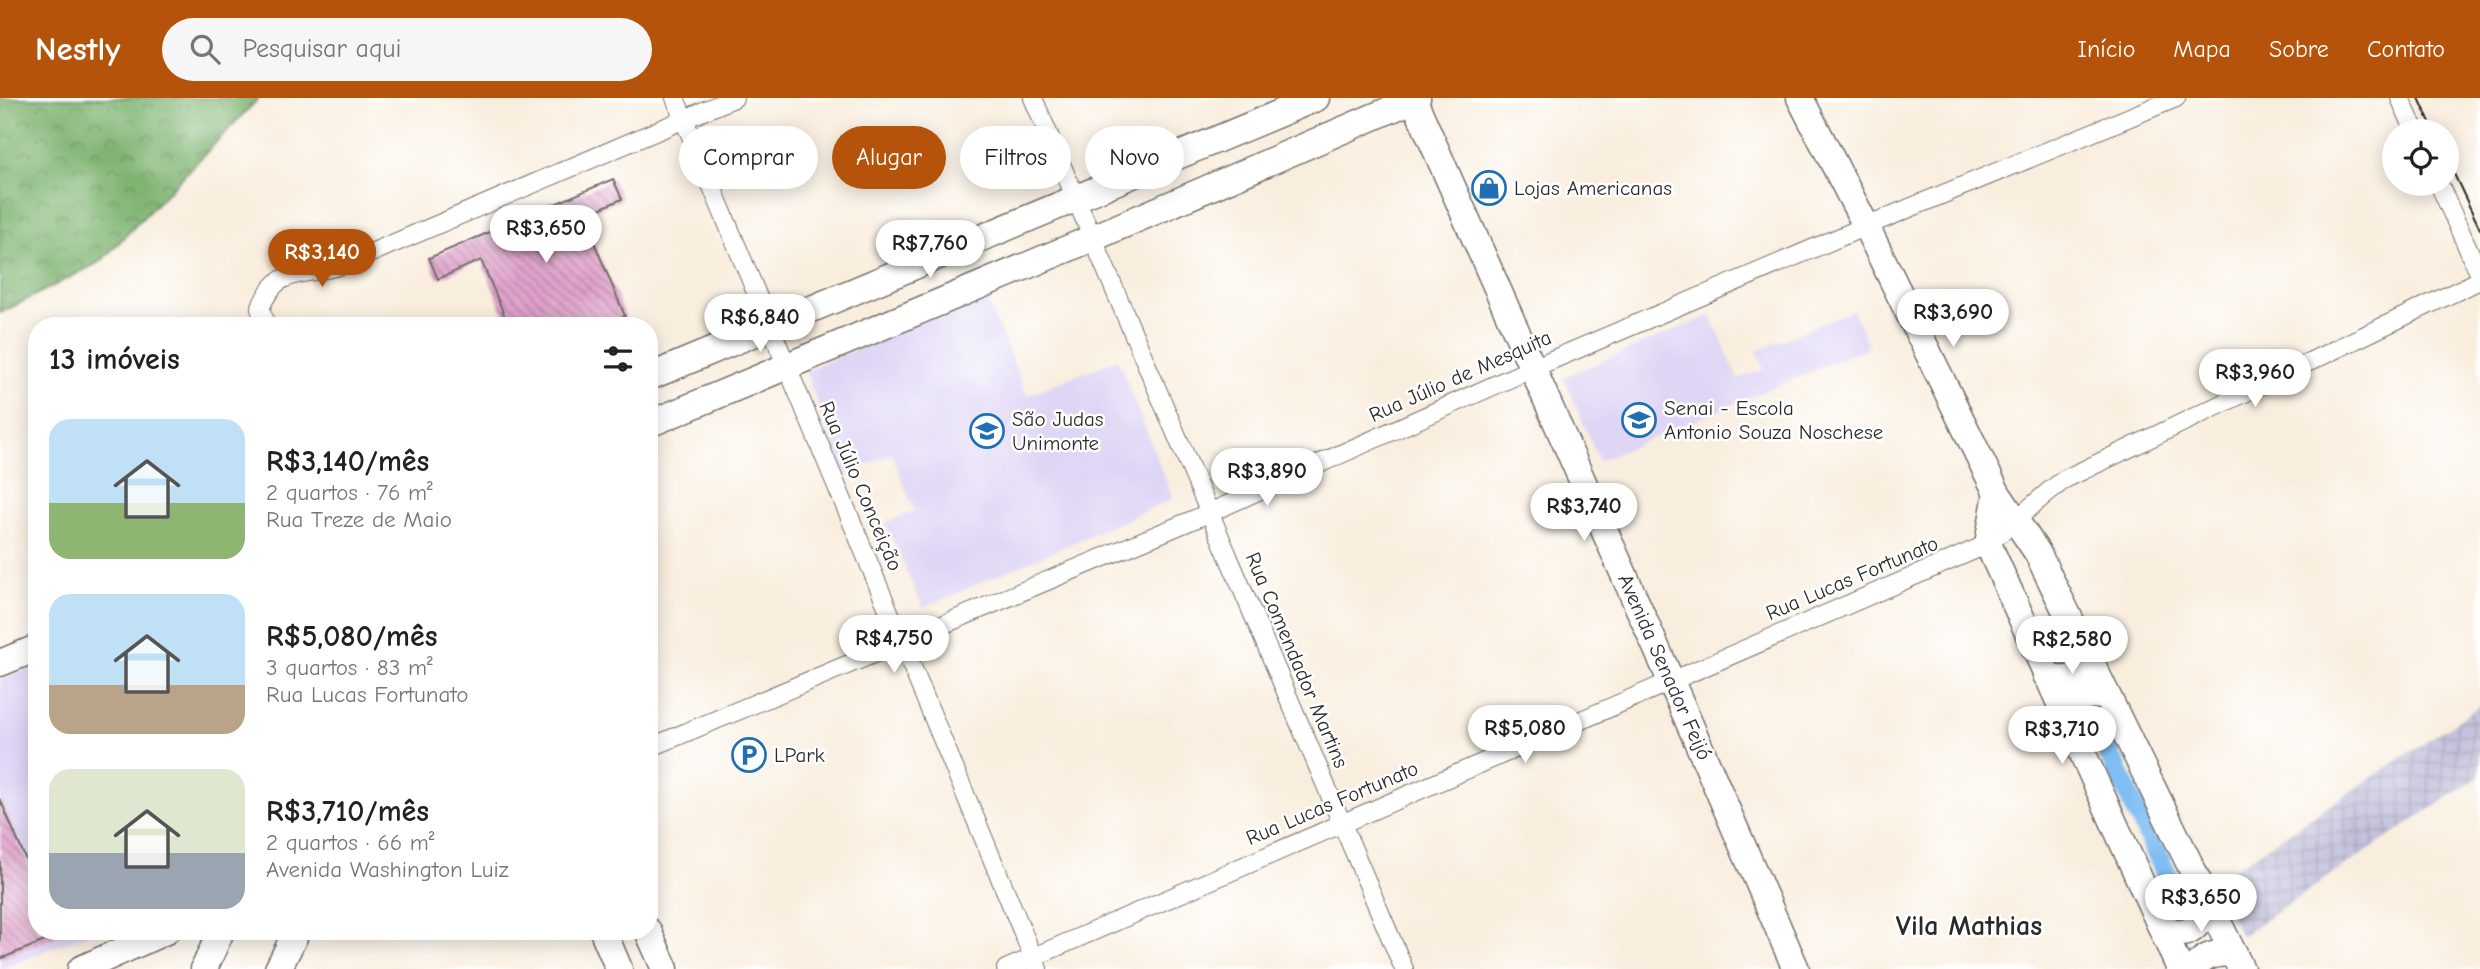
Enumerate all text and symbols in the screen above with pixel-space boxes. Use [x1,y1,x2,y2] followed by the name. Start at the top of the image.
[162,18,652,81] search box
[35,30,120,68] text: Nestly
[186,30,224,68] icon: search
[242,34,402,64] text: Pesquisar aqui
[2077,35,2135,63] text: Início
[2173,35,2231,63] text: Mapa
[2269,35,2329,63] text: Sobre
[2367,35,2445,63] text: Contato
[2382,119,2459,196] map controls
[2382,119,2459,196] button: locate
[679,126,818,189] chip: Comprar
[832,126,946,189] chip: Alugar
[960,126,1071,189] chip: Filtros
[1085,126,1184,189] chip: Novo
[1470,169,1508,207] shop icon: Lojas Americanas
[1514,176,1672,200] place label: Lojas Americanas
[481,206,611,265] pin: R$3,650
[506,214,586,241] text: R$3,650
[865,220,995,280] pin: R$7,760
[892,229,968,256] text: R$7,760
[257,230,387,289] pin: R$3,140
[284,238,360,265] text: R$3,140
[1888,289,2018,349] pin: R$3,690
[695,294,825,354] pin: R$6,840
[1913,298,1993,325] text: R$3,690
[720,303,800,330] text: R$6,840
[1365,325,1555,427] street label: Rua Júlio de Mesquita
[599,340,637,378] icon: filters
[49,342,180,377] text: 13 imóveis
[2190,350,2320,409] pin: R$3,960
[2215,358,2295,385] text: R$3,960
[1664,396,1883,444] place label: Senai - Escola Antonio Souza Noschese
[814,398,908,574] street label: Rua Júlio Conceição
[1620,401,1658,439] school or university icon: Senai - Escola Antonio Souza Noschese
[1012,407,1104,455] place label: São Judas Unimonte
[968,412,1006,450] school or university icon: São Judas Unimonte
[266,444,429,479] text: R$3,140/mês
[105,447,189,531] icon: home
[1202,448,1332,508] pin: R$3,890
[1227,457,1307,484] text: R$3,890
[266,479,433,506] text: 2 quartos · 76 m²
[1519,484,1649,543] pin: R$3,740
[1546,492,1622,519] text: R$3,740
[266,506,452,533] text: Rua Treze de Maio
[1762,531,1942,625] street label: Rua Lucas Fortunato
[1241,549,1353,771] street label: Rua Comendador Martins
[1613,570,1717,764] street label: Avenida Senador Feijó
[829,616,959,675] pin: R$4,750
[2007,616,2137,676] pin: R$2,580
[266,619,437,654] text: R$5,080/mês
[105,622,189,706] icon: home
[855,624,933,651] text: R$4,750
[2032,625,2112,652] text: R$2,580
[266,654,433,681] text: 3 quartos · 83 m²
[266,681,468,708] text: Rua Lucas Fortunato
[1460,706,1590,765] pin: R$5,080
[1997,706,2127,766] pin: R$3,710
[1484,714,1566,741] text: R$5,080
[2024,715,2100,742] text: R$3,710
[730,736,768,774] parking icon: LPark
[774,743,825,767] place label: LPark
[1242,756,1422,850] street label: Rua Lucas Fortunato
[266,794,429,829] text: R$3,710/mês
[105,797,189,881] icon: home
[266,829,435,856] text: 2 quartos · 66 m²
[266,856,509,883] text: Avenida Washington Luiz
[2136,874,2266,934] pin: R$3,650
[2161,883,2241,910] text: R$3,650
[1896,910,2042,942] district label: Vila Mathias

